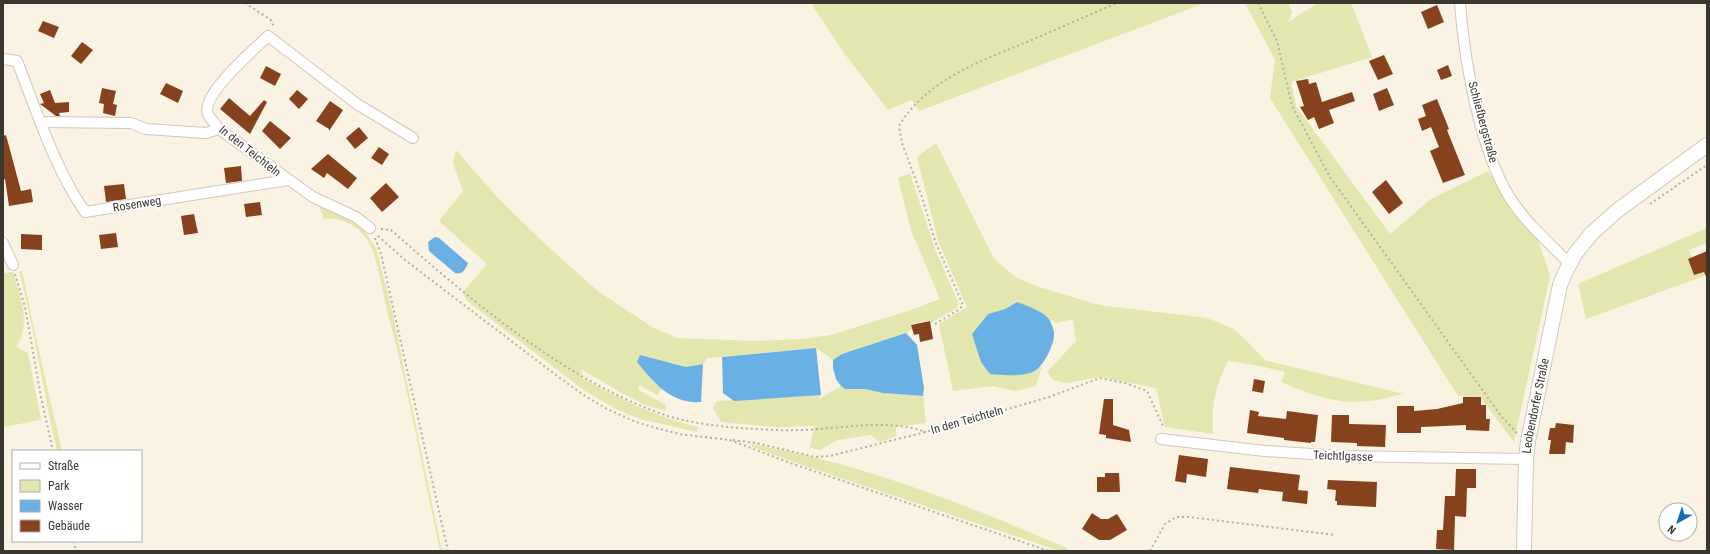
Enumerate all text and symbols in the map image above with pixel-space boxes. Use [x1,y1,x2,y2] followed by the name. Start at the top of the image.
[1465,80,1501,165] street label: Schliefbergstraße
[216,123,284,180] street label: In den Teichteln
[112,193,162,215] street label: Rosenweg
[1520,357,1552,454] street label: Leobendorfer Straße
[929,403,1005,437] street label: In den Teichteln
[1313,448,1374,464] street label: Teichtlgasse
[12,450,142,542] legend
[48,459,79,473] text: Straße
[48,479,70,493] text: Park
[48,499,83,513] text: Wasser
[1658,502,1698,542] north arrow
[48,519,90,533] text: Gebäude
[1665,522,1679,537] text: N

